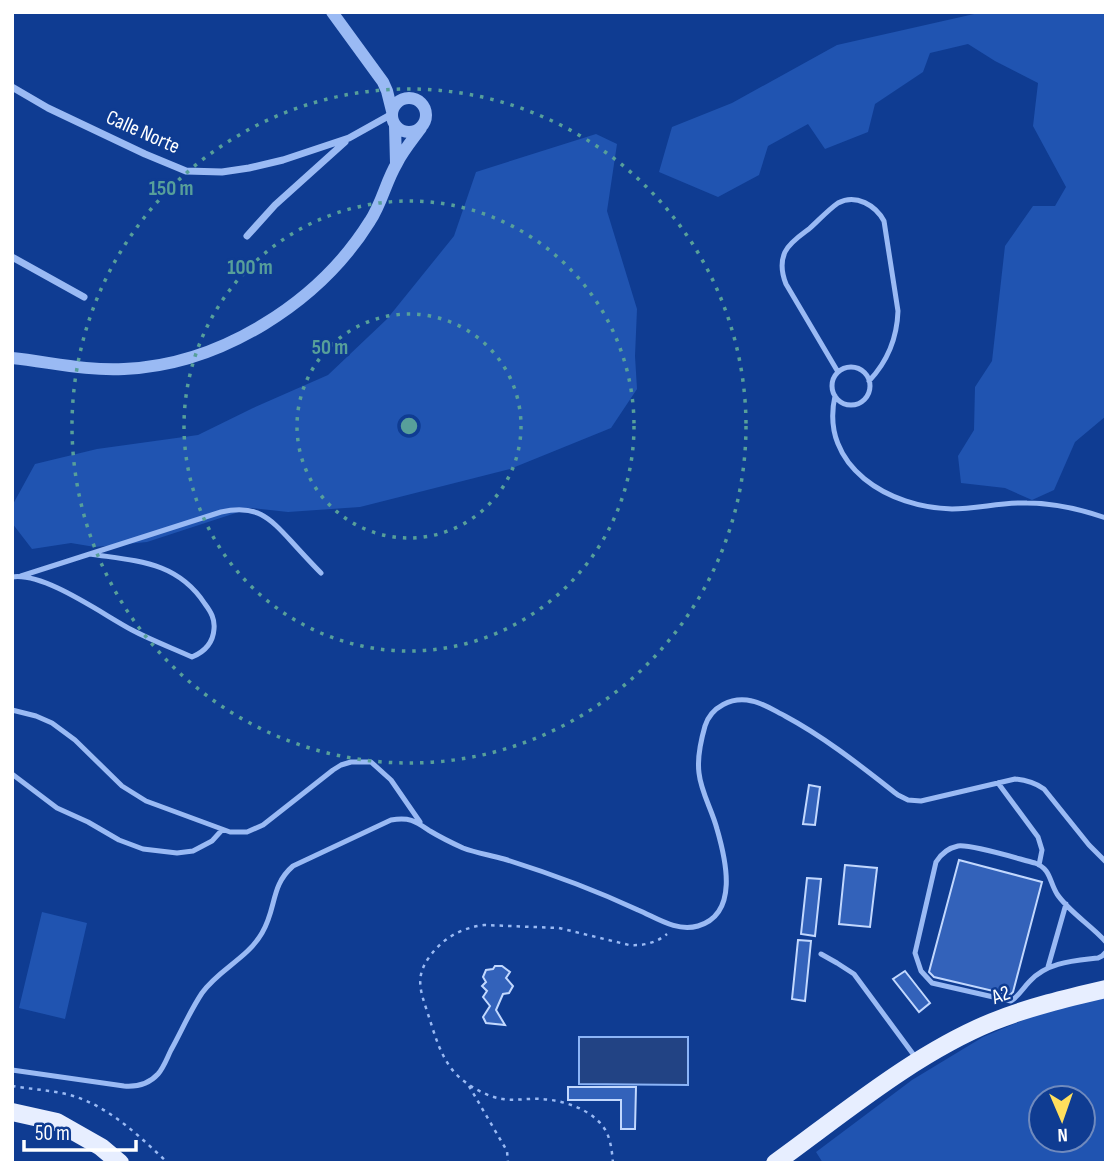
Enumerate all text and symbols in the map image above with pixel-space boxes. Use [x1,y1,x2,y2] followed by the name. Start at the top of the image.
[102,105,184,159] street label: Calle Norte
[149,176,193,201] text: 150 m
[227,255,273,280] text: 100 m
[312,335,348,360] text: 50 m
[397,414,421,438] centre of rings
[987,980,1014,1010] street label: A2
[1027,1084,1097,1154] north arrow
[24,1108,136,1152] scale bar
[35,1121,70,1146] text: 50 m
[1057,1123,1068,1146] text: N

